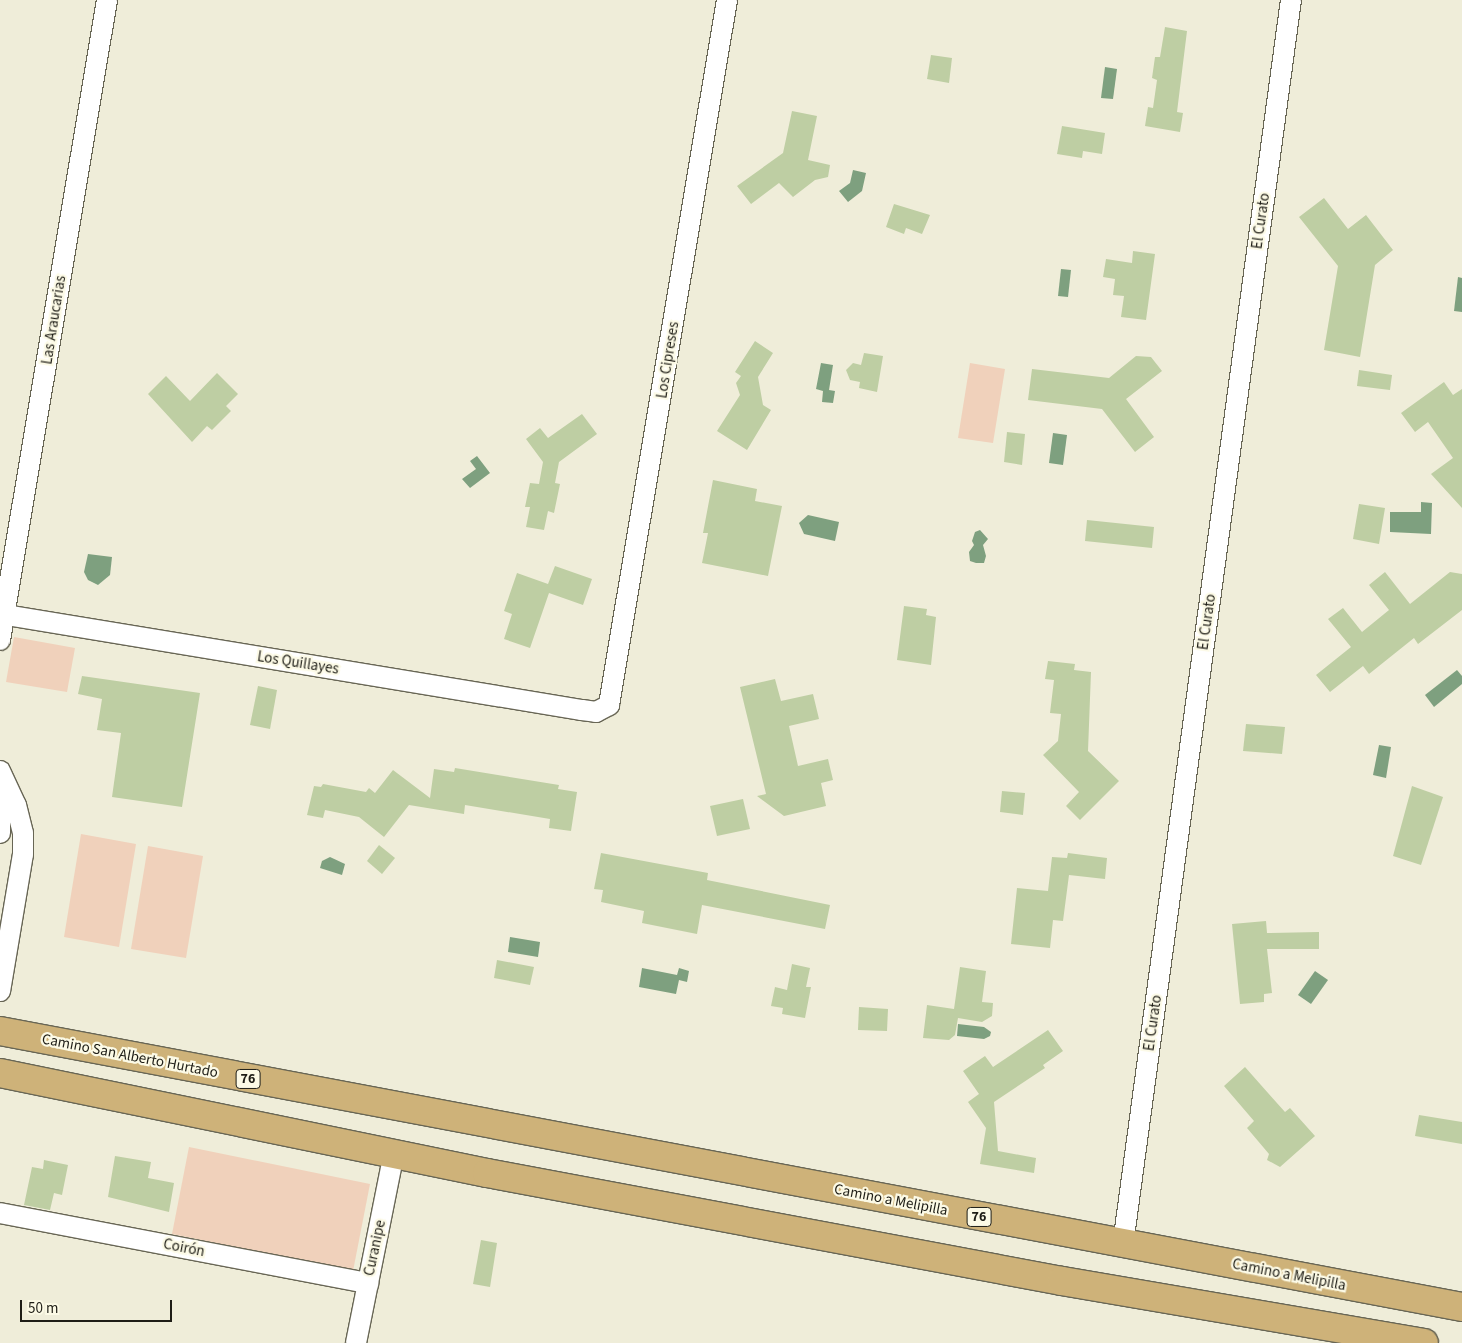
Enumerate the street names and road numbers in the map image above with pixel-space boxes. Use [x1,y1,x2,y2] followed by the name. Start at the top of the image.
[1248,192,1274,250] street label: El Curato
[38,274,70,366] street label: Las Araucarias
[653,320,683,400] street label: Los Cipreses
[1194,593,1220,651] street label: El Curato
[256,648,340,678] street label: Los Quillayes
[1140,994,1166,1052] street label: El Curato
[40,1030,220,1082] street label: Camino San Alberto Hurtado
[236,1068,260,1090] road number: 76
[833,1180,949,1220] street label: Camino a Melipilla
[966,1206,992,1228] road number: 76
[360,1218,390,1278] street label: Curanipe
[162,1235,206,1261] street label: Coirón
[1231,1255,1347,1295] street label: Camino a Melipilla

